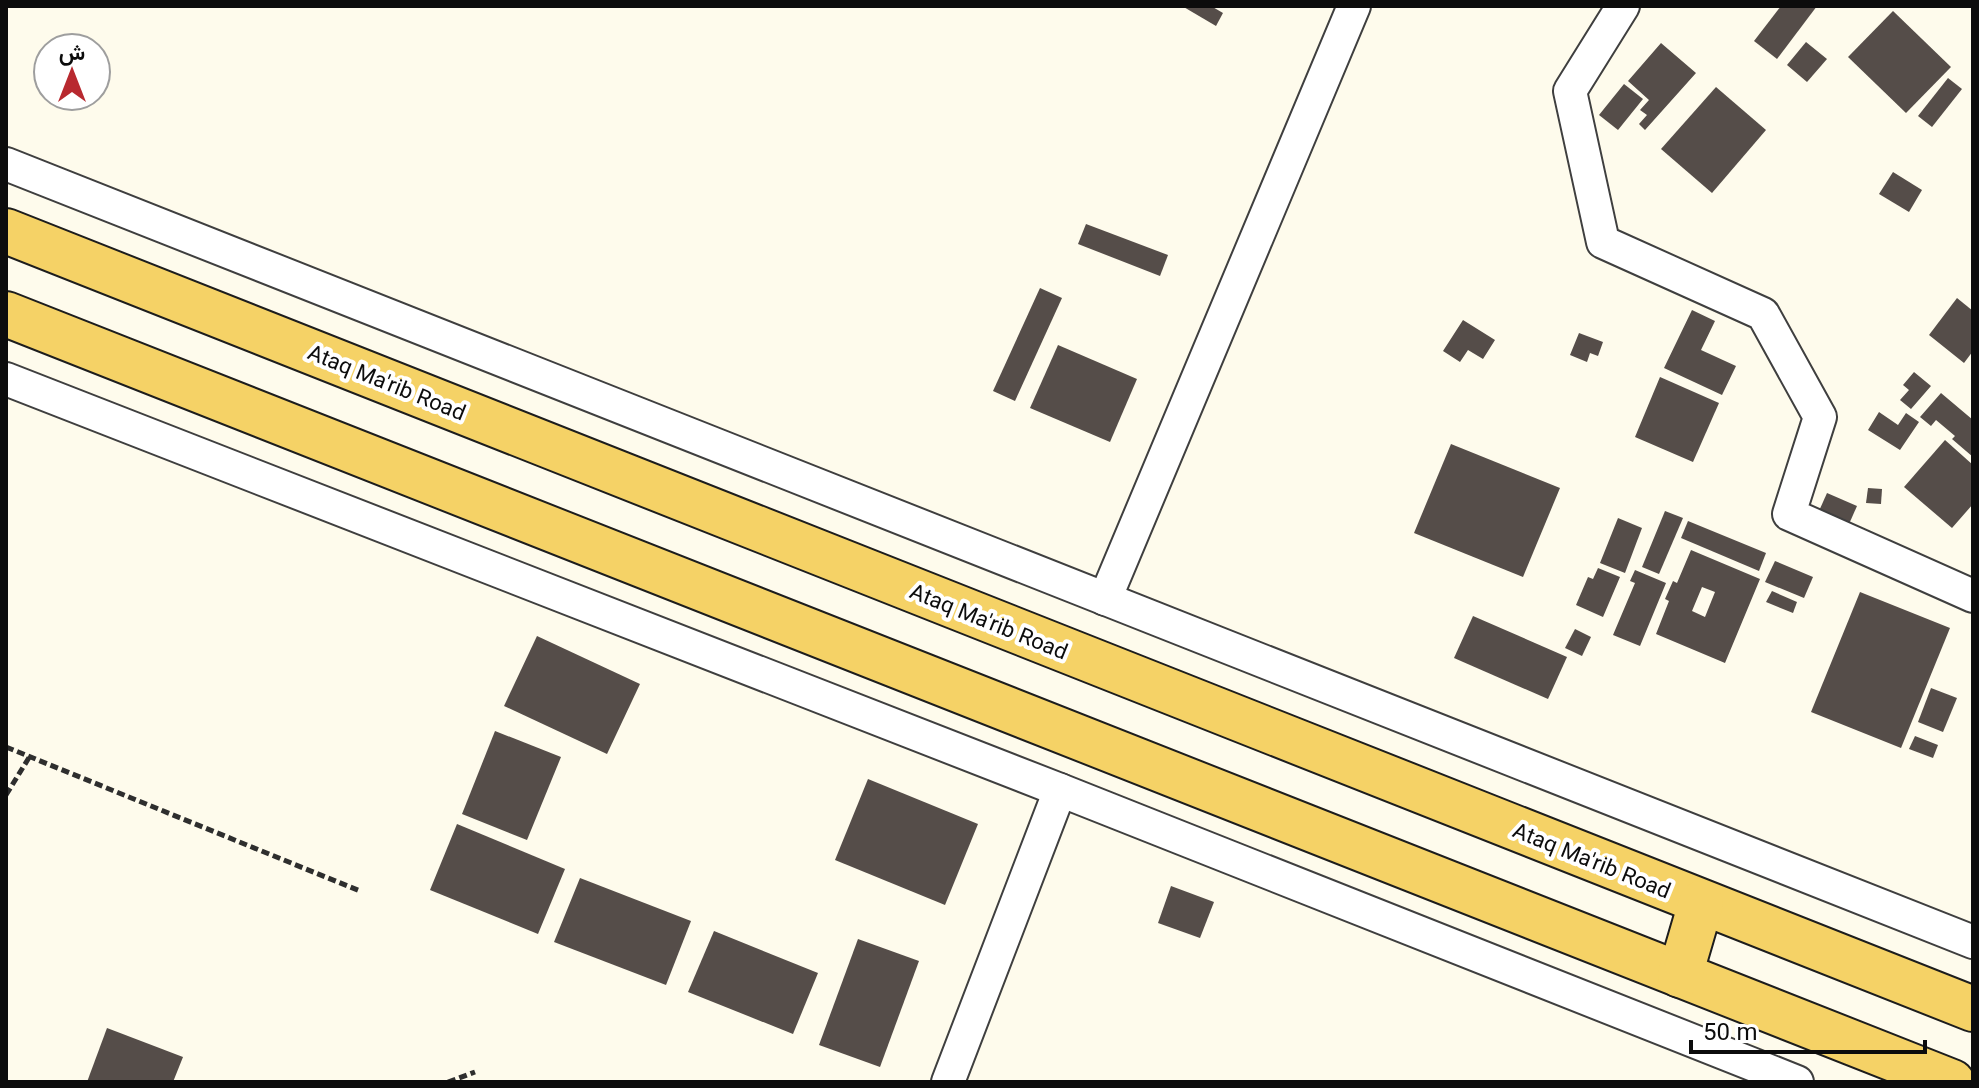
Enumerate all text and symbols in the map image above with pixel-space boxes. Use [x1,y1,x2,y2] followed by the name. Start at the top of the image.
[32,32,112,112] north arrow
[59,37,85,72] text: ش
[302,337,470,432] street label: Ataq Ma'rib Road
[904,576,1072,671] street label: Ataq Ma'rib Road
[1507,815,1675,910] street label: Ataq Ma'rib Road
[1691,1004,1925,1054] scale bar
[1703,1015,1757,1053] text: 50 m

